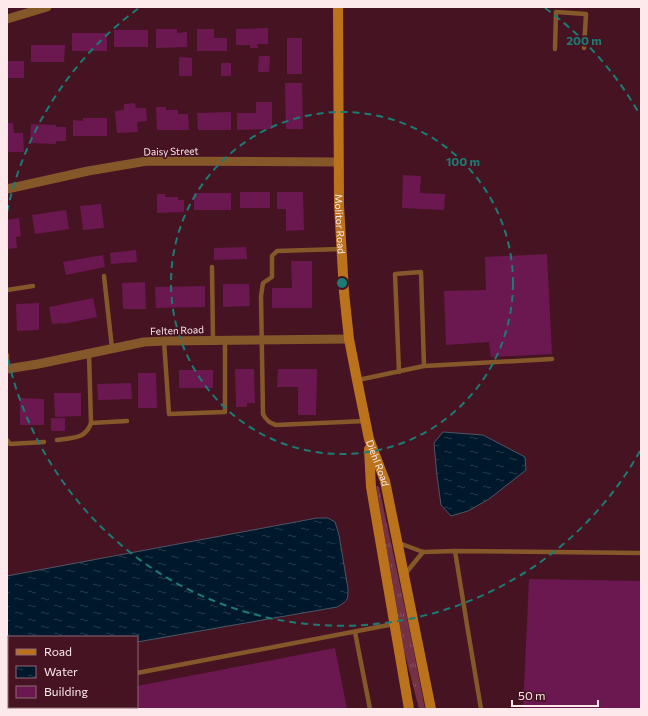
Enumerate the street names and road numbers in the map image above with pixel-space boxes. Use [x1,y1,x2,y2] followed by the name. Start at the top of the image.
[143,145,199,157] street label: Daisy Street
[333,194,348,254] street label: Molitor Road
[150,323,204,337] street label: Felten Road
[364,438,392,487] street label: Diehl Road

